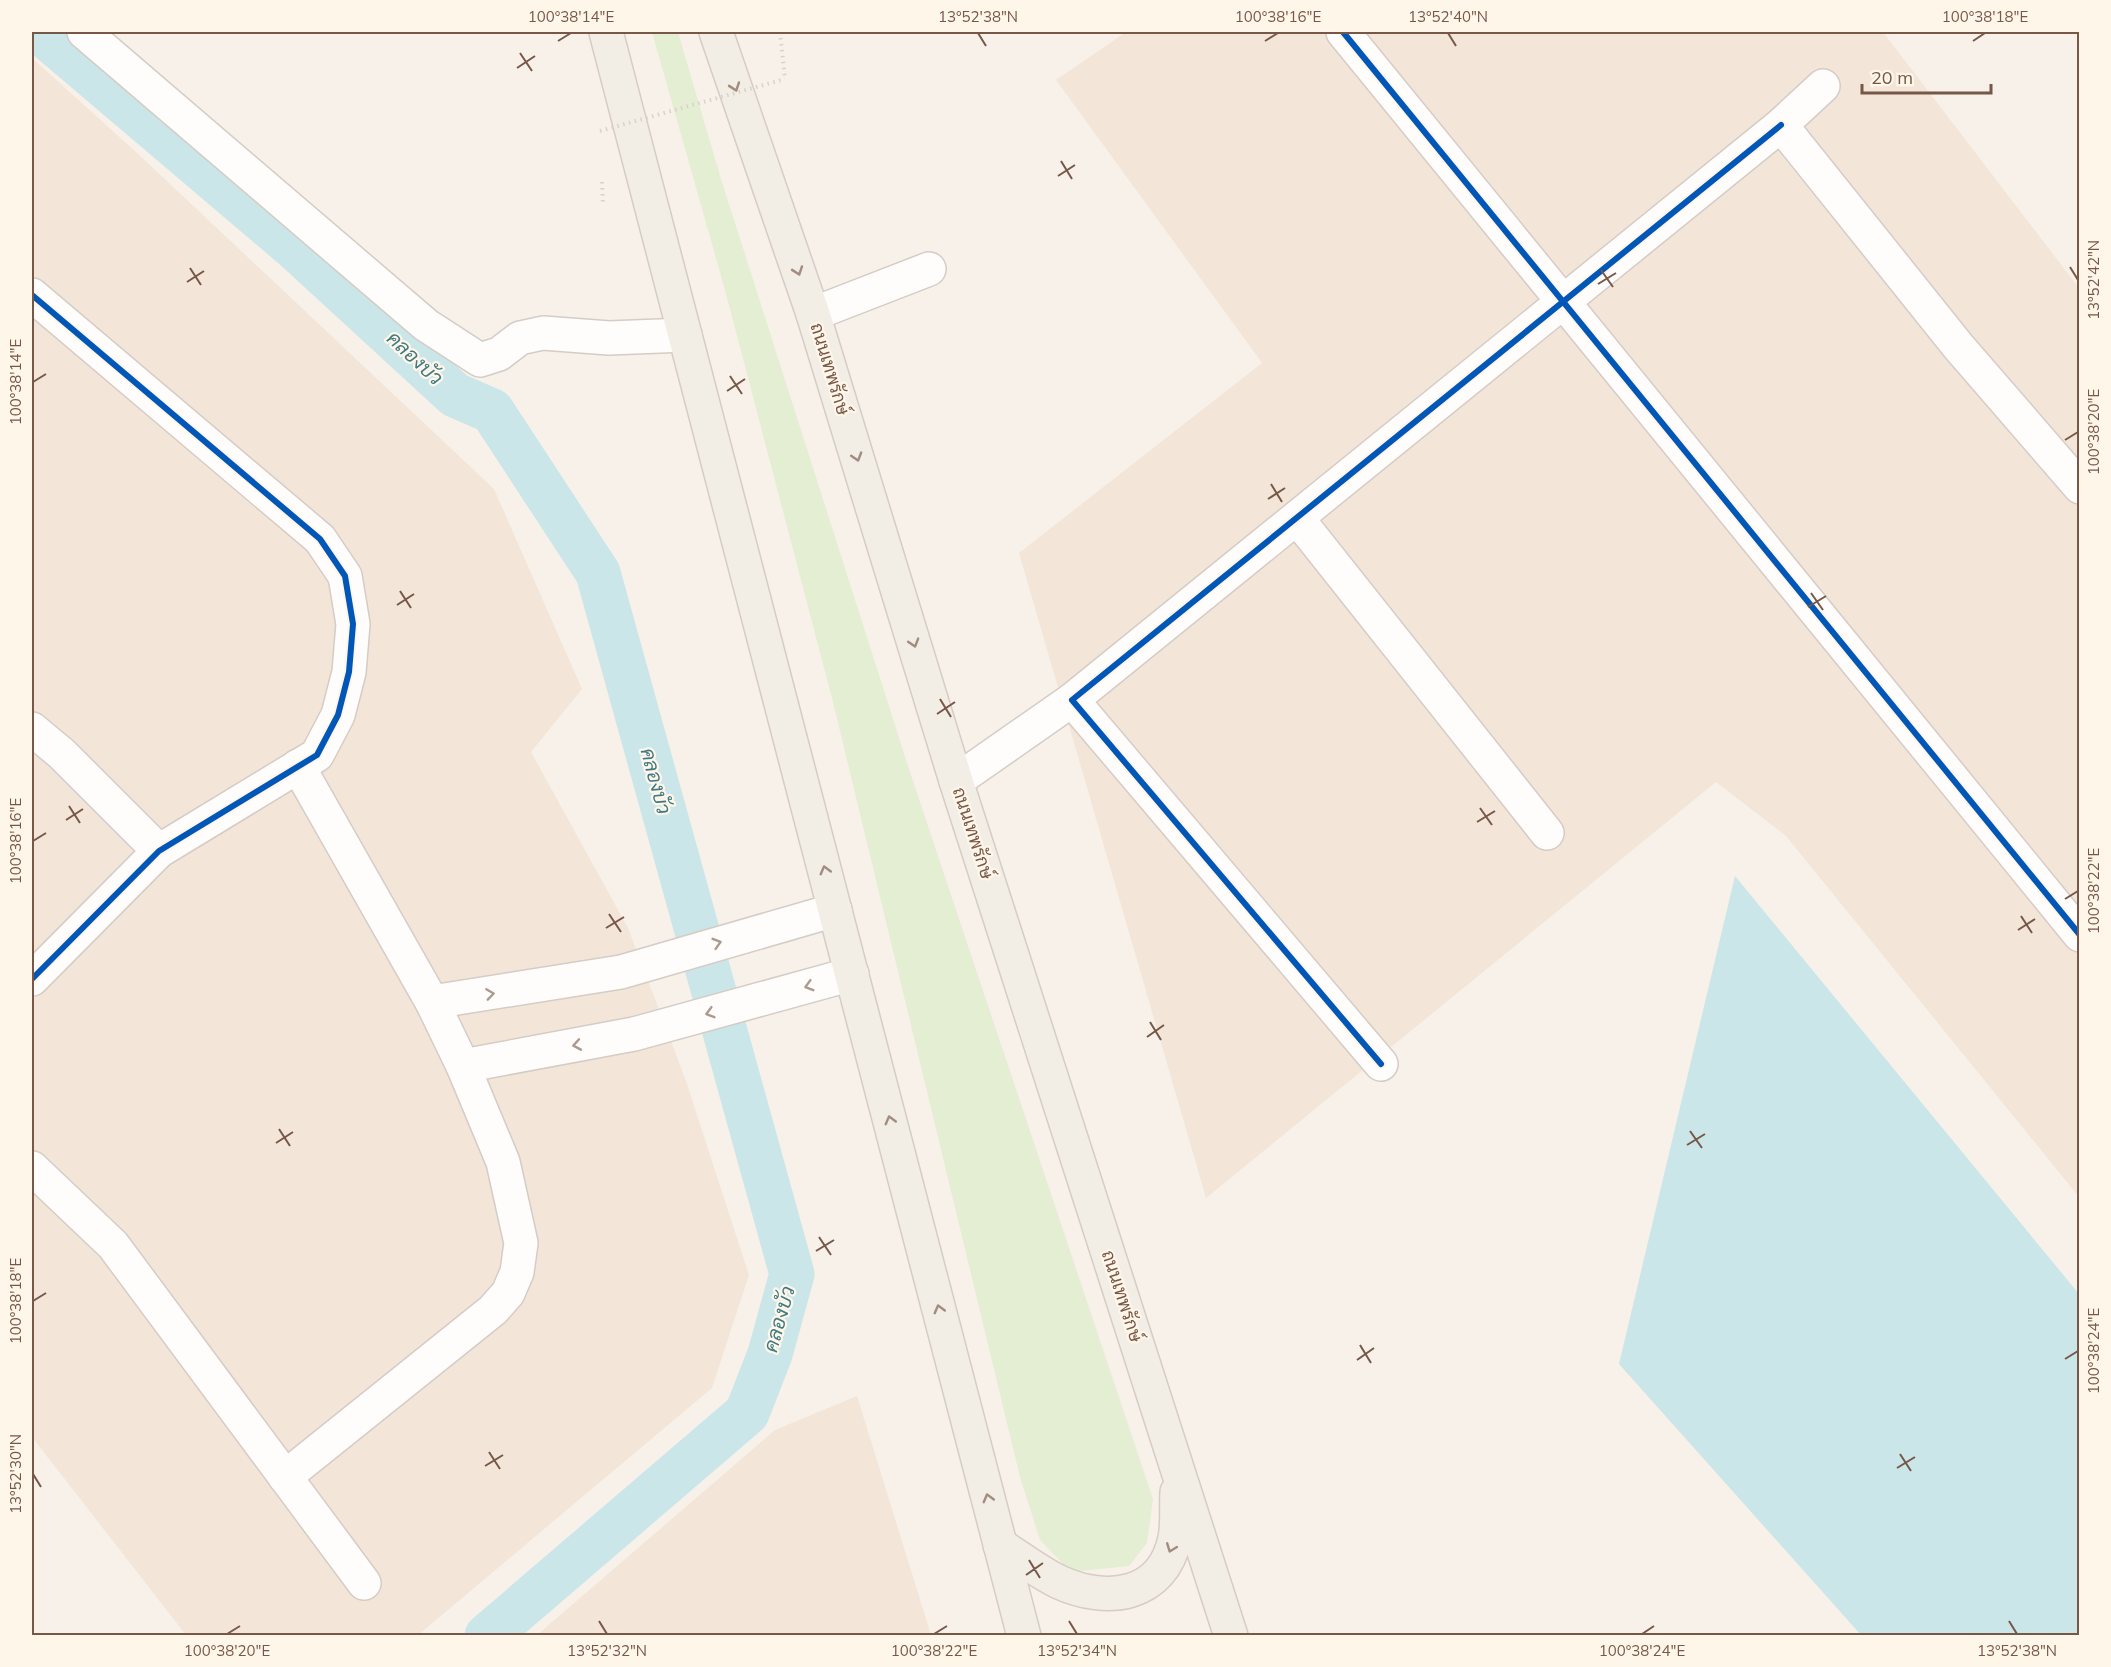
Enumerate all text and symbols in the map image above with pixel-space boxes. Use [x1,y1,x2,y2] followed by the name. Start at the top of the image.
[528,7,614,26] text: 100°38'14"E
[938,7,1018,26] text: 13°52'38"N
[1235,7,1321,26] text: 100°38'16"E
[1408,7,1488,26] text: 13°52'40"N
[1942,7,2028,26] text: 100°38'18"E
[1862,57,1991,95] scale bar
[1871,66,1913,89] text: 20 m
[727,81,740,92] one-way arrow
[2084,240,2103,320] text: 13°52'42"N
[791,265,804,276] one-way arrow
[806,320,857,418] street label: ถนนเทพรักษ์
[382,325,449,390] water label: คลองบัว
[6,339,25,425] text: 100°38'14"E
[2084,389,2103,475] text: 100°38'20"E
[850,451,862,462] one-way arrow
[907,638,919,648] one-way arrow
[636,745,677,817] water label: คลองบัว
[948,784,1000,882] street label: ถนนเทพรักษ์
[6,798,25,884] text: 100°38'16"E
[2084,848,2103,934] text: 100°38'22"E
[819,866,832,876] one-way arrow
[711,938,722,950] one-way arrow
[804,978,814,991] one-way arrow
[486,988,495,1000] one-way arrow
[705,1006,716,1018] one-way arrow
[572,1038,582,1051] one-way arrow
[885,1115,897,1126] one-way arrow
[1097,1247,1149,1345] street label: ถนนเทพรักษ์
[6,1258,25,1344] text: 100°38'18"E
[757,1283,800,1355] water label: คลองบัว
[934,1304,946,1315] one-way arrow
[2084,1308,2103,1394] text: 100°38'24"E
[6,1434,25,1514] text: 13°52'30"N
[983,1493,995,1503] one-way arrow
[1166,1542,1179,1552] one-way arrow
[184,1641,270,1660] text: 100°38'20"E
[567,1641,647,1660] text: 13°52'32"N
[891,1641,977,1660] text: 100°38'22"E
[1037,1641,1117,1660] text: 13°52'34"N
[1599,1641,1685,1660] text: 100°38'24"E
[1977,1641,2057,1660] text: 13°52'38"N

